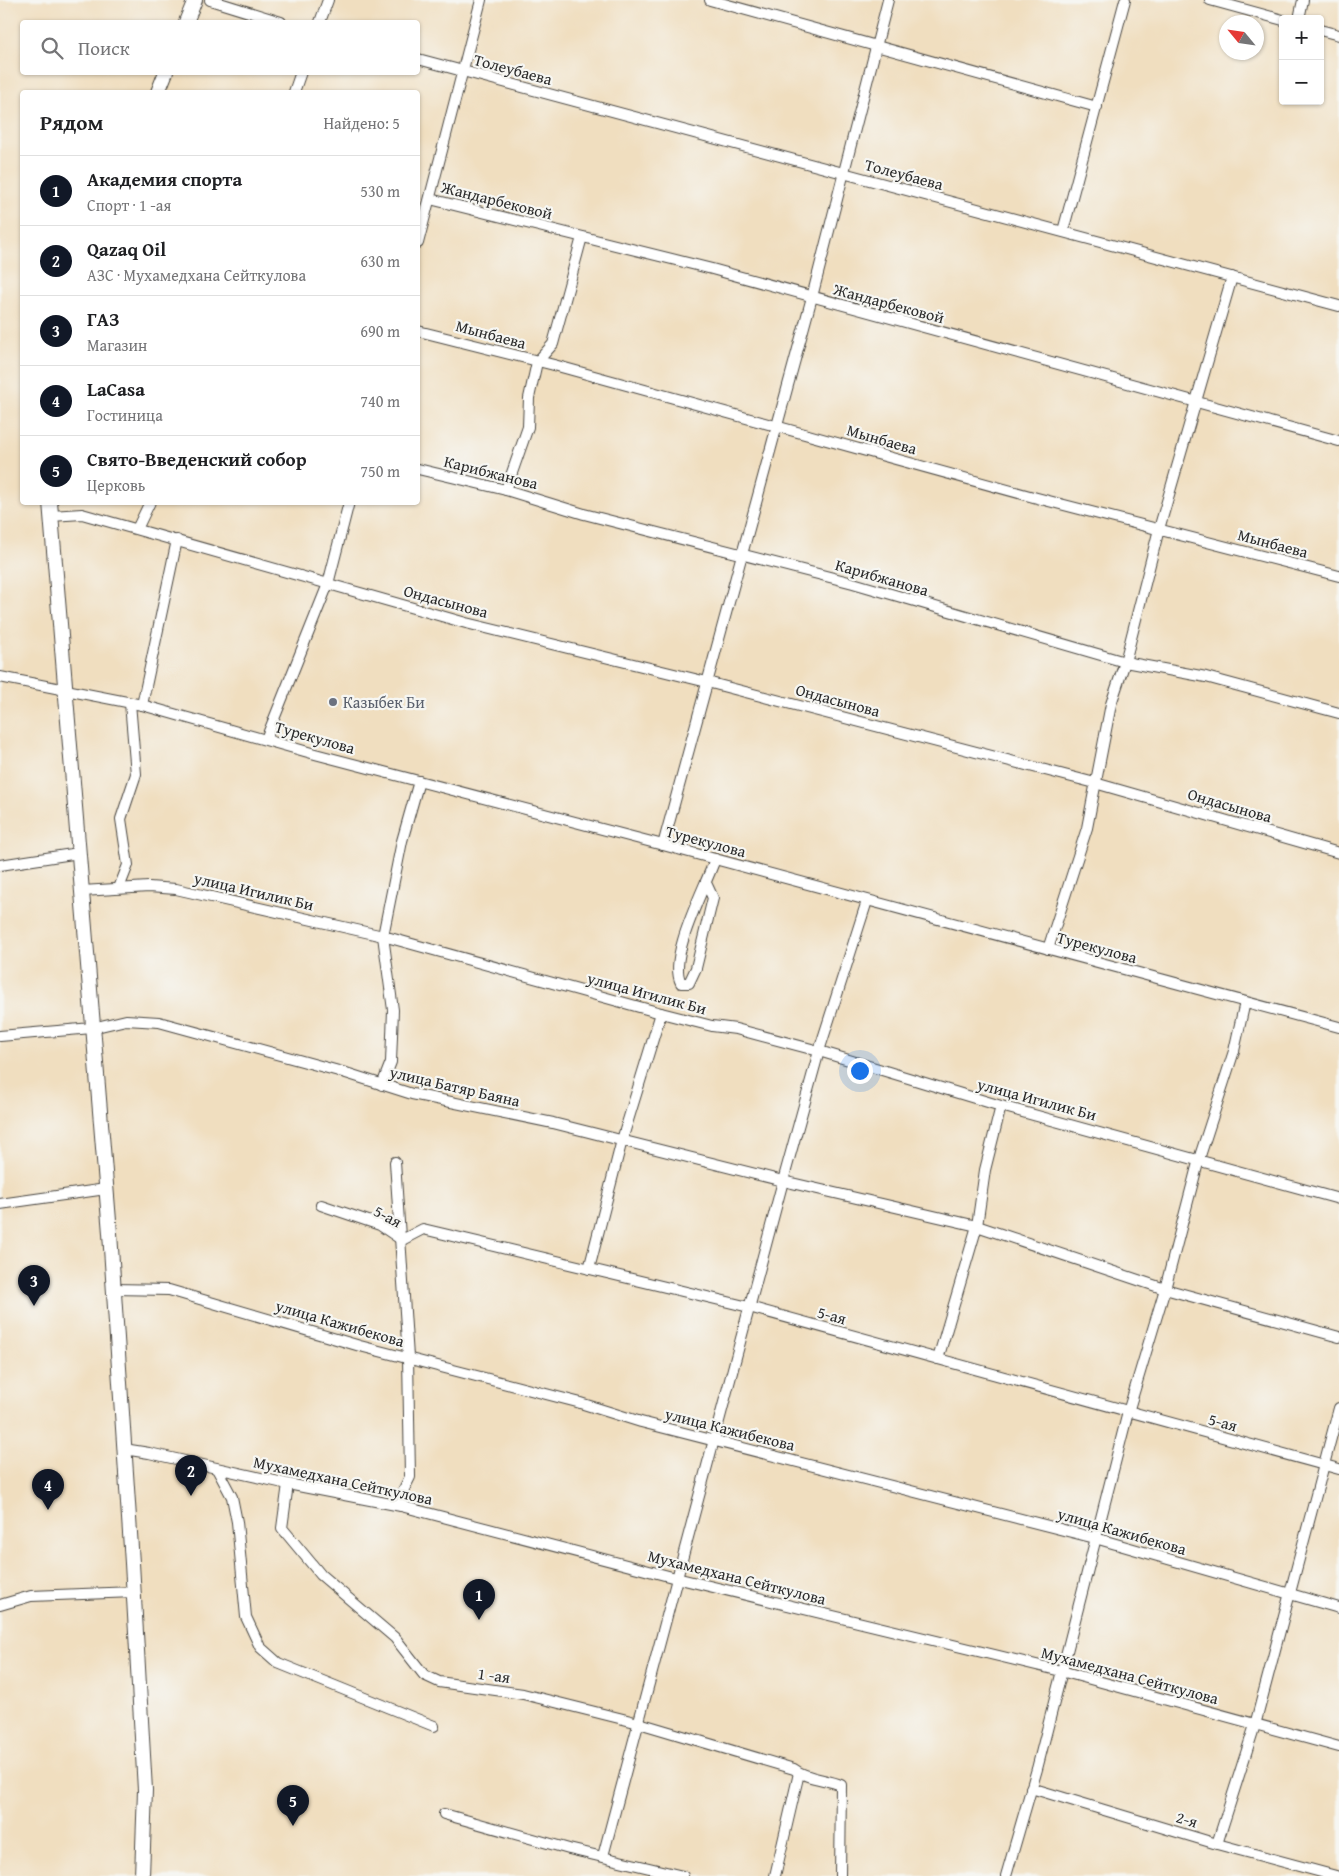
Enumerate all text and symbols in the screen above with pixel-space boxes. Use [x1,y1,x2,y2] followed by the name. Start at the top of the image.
[1219,15,1264,60] north arrow
[1279,15,1324,105] map controls
[1279,15,1324,60] button: +
[20,20,420,75] search box
[38,34,66,62] icon: search
[78,34,130,62] text: Поиск
[471,47,555,91] street label: Толеубаева
[1279,60,1324,105] button: −
[40,107,103,138] text: Рядом
[323,111,400,135] text: Найдено: 5
[862,152,946,196] street label: Толеубаева
[87,165,242,193] text: Академия спорта
[438,174,556,226] street label: Жандарбековой
[52,179,60,203] text: 1
[360,179,400,203] text: 530 m
[87,193,171,217] text: Спорт · 1 -ая
[87,235,166,263] text: Qazaq Oil
[52,249,60,273] text: 2
[360,249,400,273] text: 630 m
[87,263,306,287] text: АЗС · Мухамедхана Сейткулова
[830,276,948,329] street label: Жандарбековой
[87,305,120,333] text: ГАЗ
[453,313,529,355] street label: Мынбаева
[52,319,60,343] text: 3
[360,319,400,343] text: 690 m
[87,333,147,357] text: Магазин
[87,375,145,403] text: LaCasa
[52,389,60,413] text: 4
[360,389,400,413] text: 740 m
[87,403,163,427] text: Гостиница
[844,418,920,461] street label: Мынбаева
[87,445,307,473] text: Свято-Введенский собор
[442,449,541,495] street label: Карибжанова
[52,459,60,483] text: 5
[360,459,400,483] text: 750 m
[87,473,145,497] text: Церковь
[1235,522,1311,564] street label: Мынбаева
[833,552,932,602] street label: Карибжанова
[401,578,491,624] street label: Ондасынова
[793,677,883,723] street label: Ондасынова
[343,690,425,714] place label: Казыбек Би
[327,696,339,708] marker: Казыбек Би
[272,714,358,760] street label: Турекулова
[1185,782,1275,829] street label: Ондасынова
[663,819,749,863] street label: Турекулова
[191,865,317,917] street label: улица Игилик Би
[1054,925,1140,969] street label: Турекулова
[584,965,710,1021] street label: улица Игилик Би
[847,1058,873,1084] your location
[386,1059,523,1113] street label: улица Батяр Баяна
[974,1071,1100,1127] street label: улица Игилик Би
[370,1199,406,1233] street label: 5-ая
[18,1265,50,1306] pin: 3
[272,1293,408,1353] street label: улица Кажибекова
[815,1300,849,1330] street label: 5-ая
[662,1401,798,1457] street label: улица Кажибекова
[1206,1407,1240,1437] street label: 5-ая
[251,1449,435,1511] street label: Мухамедхана Сейткулова
[175,1455,207,1496] pin: 2
[32,1469,64,1510] pin: 4
[1054,1501,1190,1561] street label: улица Кажибекова
[645,1543,829,1611] street label: Мухамедхана Сейткулова
[463,1579,495,1620] pin: 1
[1039,1640,1222,1710] street label: Мухамедхана Сейткулова
[476,1661,512,1689] street label: 1 -ая
[277,1785,309,1826] pin: 5
[1173,1804,1201,1834] street label: 2-я

